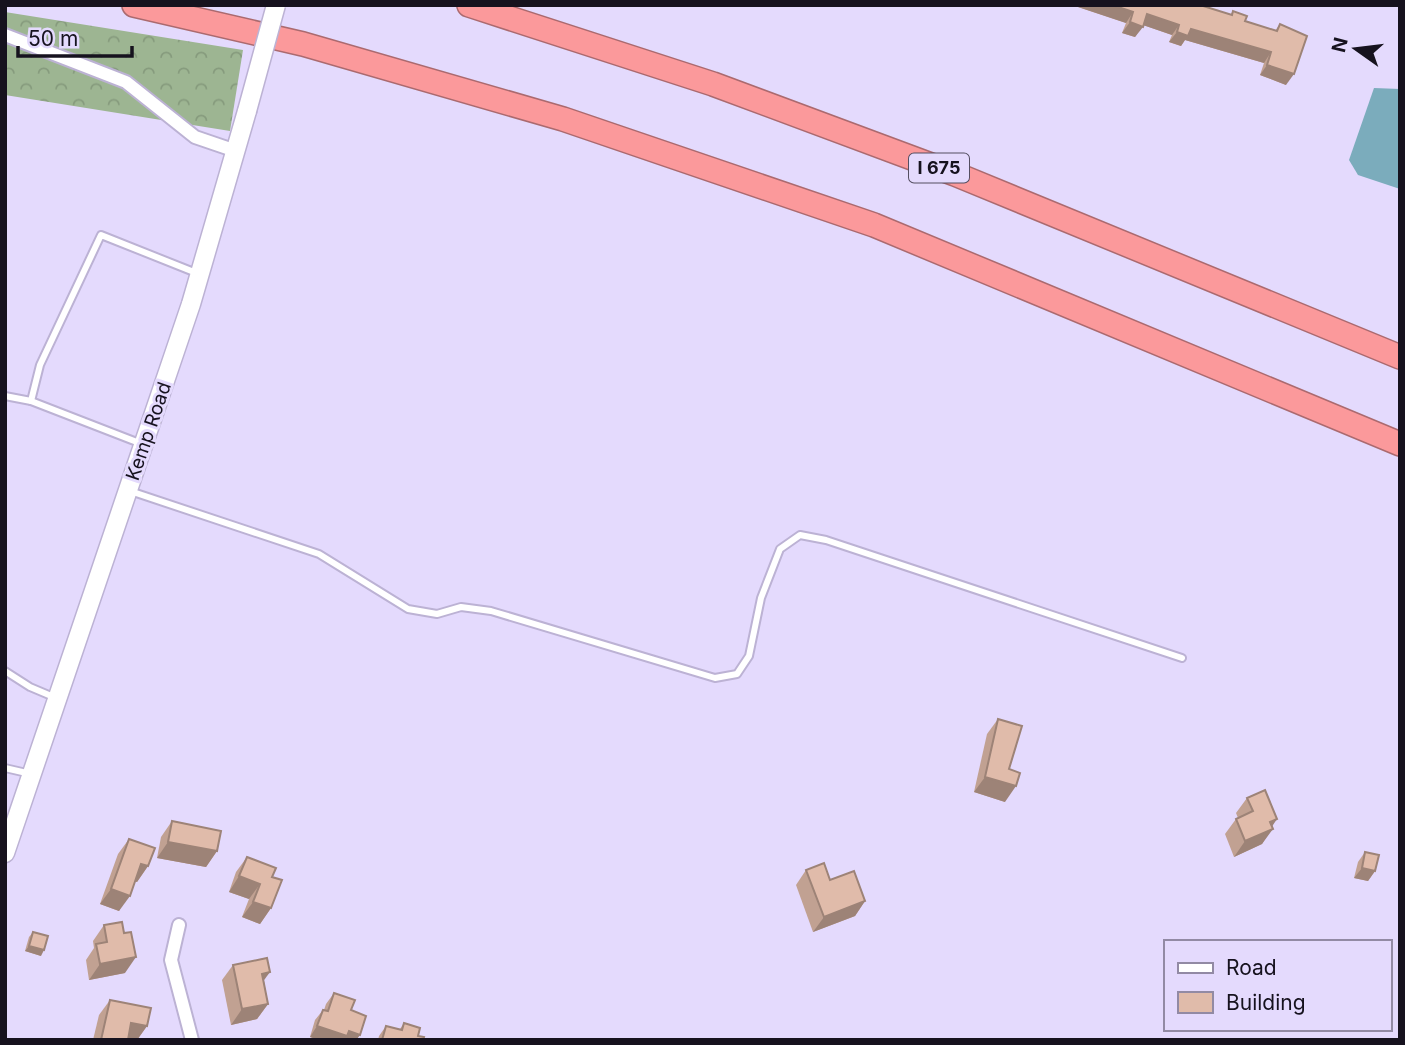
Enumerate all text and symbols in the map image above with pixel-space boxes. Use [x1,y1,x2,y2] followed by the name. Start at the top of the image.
[18,14,131,58] scale bar
[1321,14,1391,84] north arrow
[28,26,78,51] text: 50 m
[1327,35,1353,55] text: N
[909,154,969,182] road number: I 675
[121,379,176,483] street label: Kemp Road
[1164,940,1391,1031] legend
[1226,955,1277,980] text: Road
[1226,990,1306,1015] text: Building

